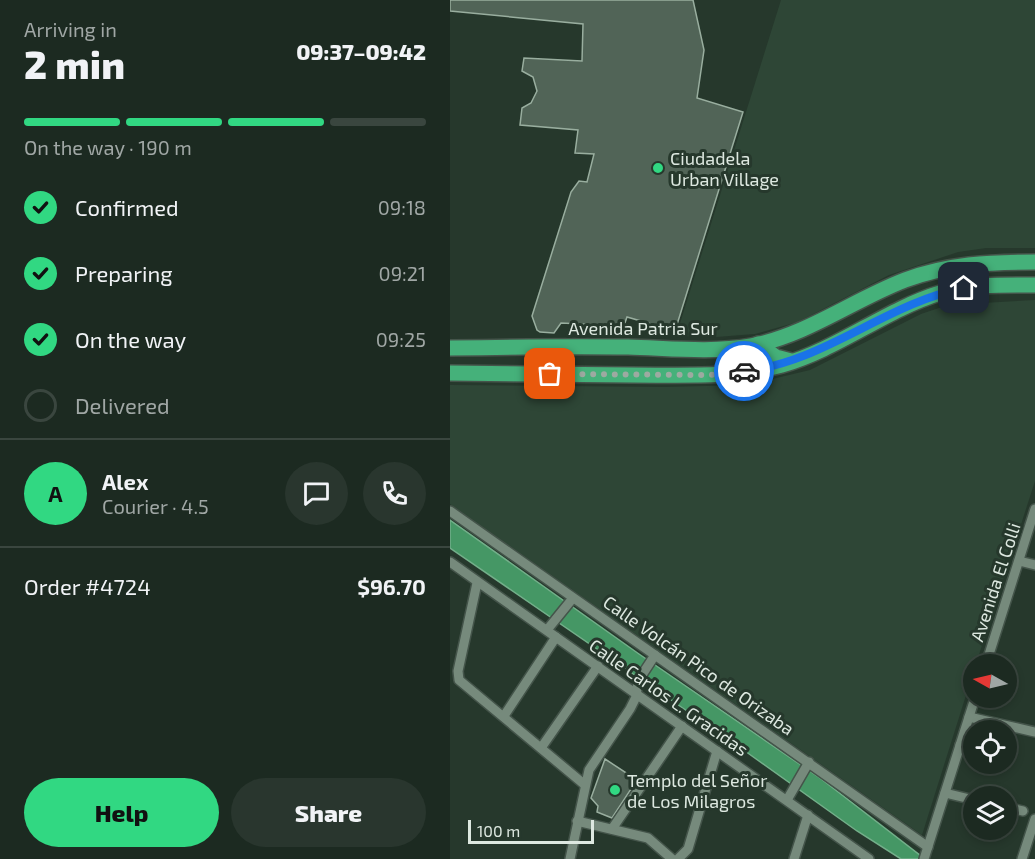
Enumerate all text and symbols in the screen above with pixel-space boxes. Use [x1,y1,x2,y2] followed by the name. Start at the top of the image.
[24,17,117,41] text: Arriving in
[296,38,426,64] text: 09:37–09:42
[24,40,125,87] text: 2 min
[24,135,192,159] text: On the way · 190 m
[670,147,779,190] place label: Ciudadela Urban Village
[651,161,665,175] marker: Ciudadela Urban Village
[24,191,57,224] icon: check
[75,194,179,220] text: Confirmed
[378,195,426,219] text: 09:18
[24,257,57,290] icon: check
[75,260,173,286] text: Preparing
[379,261,426,285] text: 09:21
[938,262,989,313] pin
[947,271,980,304] icon: home
[568,317,718,339] street label: Avenida Patria Sur
[24,323,57,356] icon: check
[75,326,186,352] text: On the way
[376,327,426,351] text: 09:25
[714,341,774,401] courier
[524,348,575,399] pin
[728,355,761,388] icon: car
[533,357,566,390] icon: bag
[75,392,170,418] text: Delivered
[285,462,348,525] button: chat
[363,462,426,525] button: phone
[102,468,148,494] text: Alex
[48,480,63,506] text: A
[102,494,209,518] text: Courier · 4.5
[965,520,1025,644] street label: Avenida El Colli
[24,573,151,599] text: Order #4724
[357,573,426,599] text: $96.70
[599,591,799,739] street label: Calle Volcán Pico de Orizaba
[585,634,753,760] street label: Calle Carlos L. Gracidas
[963,654,1017,708] north arrow
[963,654,1017,840] map controls
[963,720,1017,774] button: locate
[627,769,767,812] place label: Templo del Señor de Los Milagros
[24,778,219,847] button: Help
[231,778,426,847] button: Share
[608,783,622,797] marker: Templo del Señor de Los Milagros
[963,786,1017,840] button: layers
[468,817,594,844] scale bar
[477,821,520,840] text: 100 m

